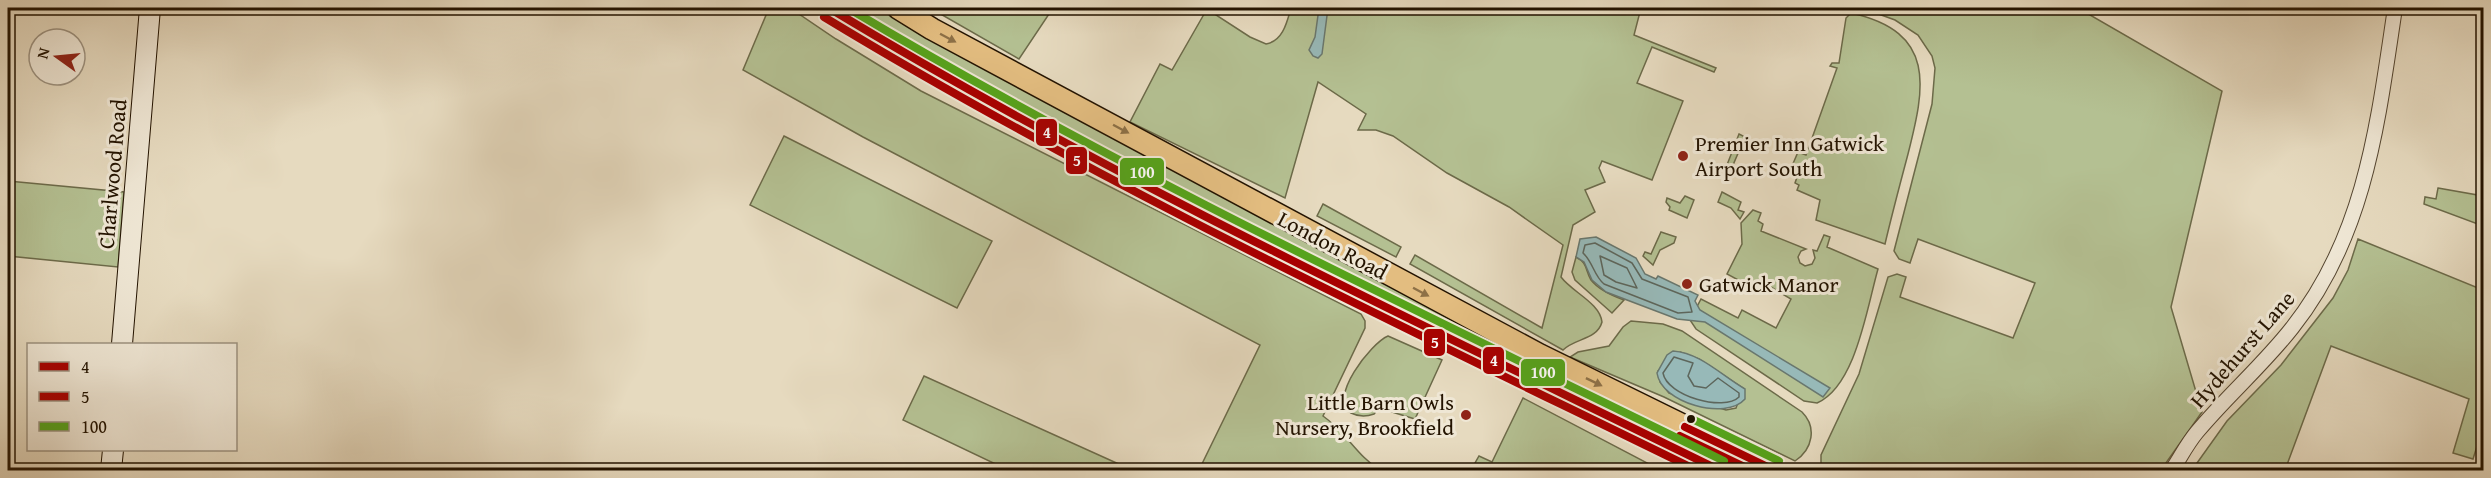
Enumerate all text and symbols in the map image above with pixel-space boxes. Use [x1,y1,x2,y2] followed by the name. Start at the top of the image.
[27,27,87,87] north arrow
[940,33,957,43] one-way arrow
[30,45,56,61] text: N
[90,97,135,250] street label: Charlwood Road
[1035,118,1058,147] line badge: 4
[1043,120,1051,144] text: 4
[1113,124,1130,134] one-way arrow
[1695,127,1885,184] place label: Premier Inn Gatwick Airport South
[1065,146,1088,175] line badge: 5
[1073,148,1081,172] text: 5
[1676,149,1690,163] marker: Premier Inn Gatwick Airport South
[1119,157,1165,186] line badge: 100
[1130,160,1154,184] text: 100
[1272,203,1394,288] street label: London Road
[1699,268,1838,300] place label: Gatwick Manor
[1680,277,1694,291] marker: Gatwick Manor
[2182,283,2302,415] street label: Hydehurst Lane
[1412,287,1430,297] one-way arrow
[1423,328,1446,357] line badge: 5
[1431,330,1439,354] text: 5
[27,343,237,451] legend
[1482,346,1505,375] line badge: 4
[1490,348,1498,372] text: 4
[81,353,90,380] text: 4
[1520,358,1566,387] line badge: 100
[1531,360,1555,384] text: 100
[1586,378,1603,387] one-way arrow
[81,383,90,410] text: 5
[1275,386,1454,443] place label: Little Barn Owls Nursery, Brookfield
[1459,408,1473,422] marker: Little Barn Owls Nursery, Brookfield
[81,413,107,440] text: 100
[1685,413,1697,425] unlabelled marker

